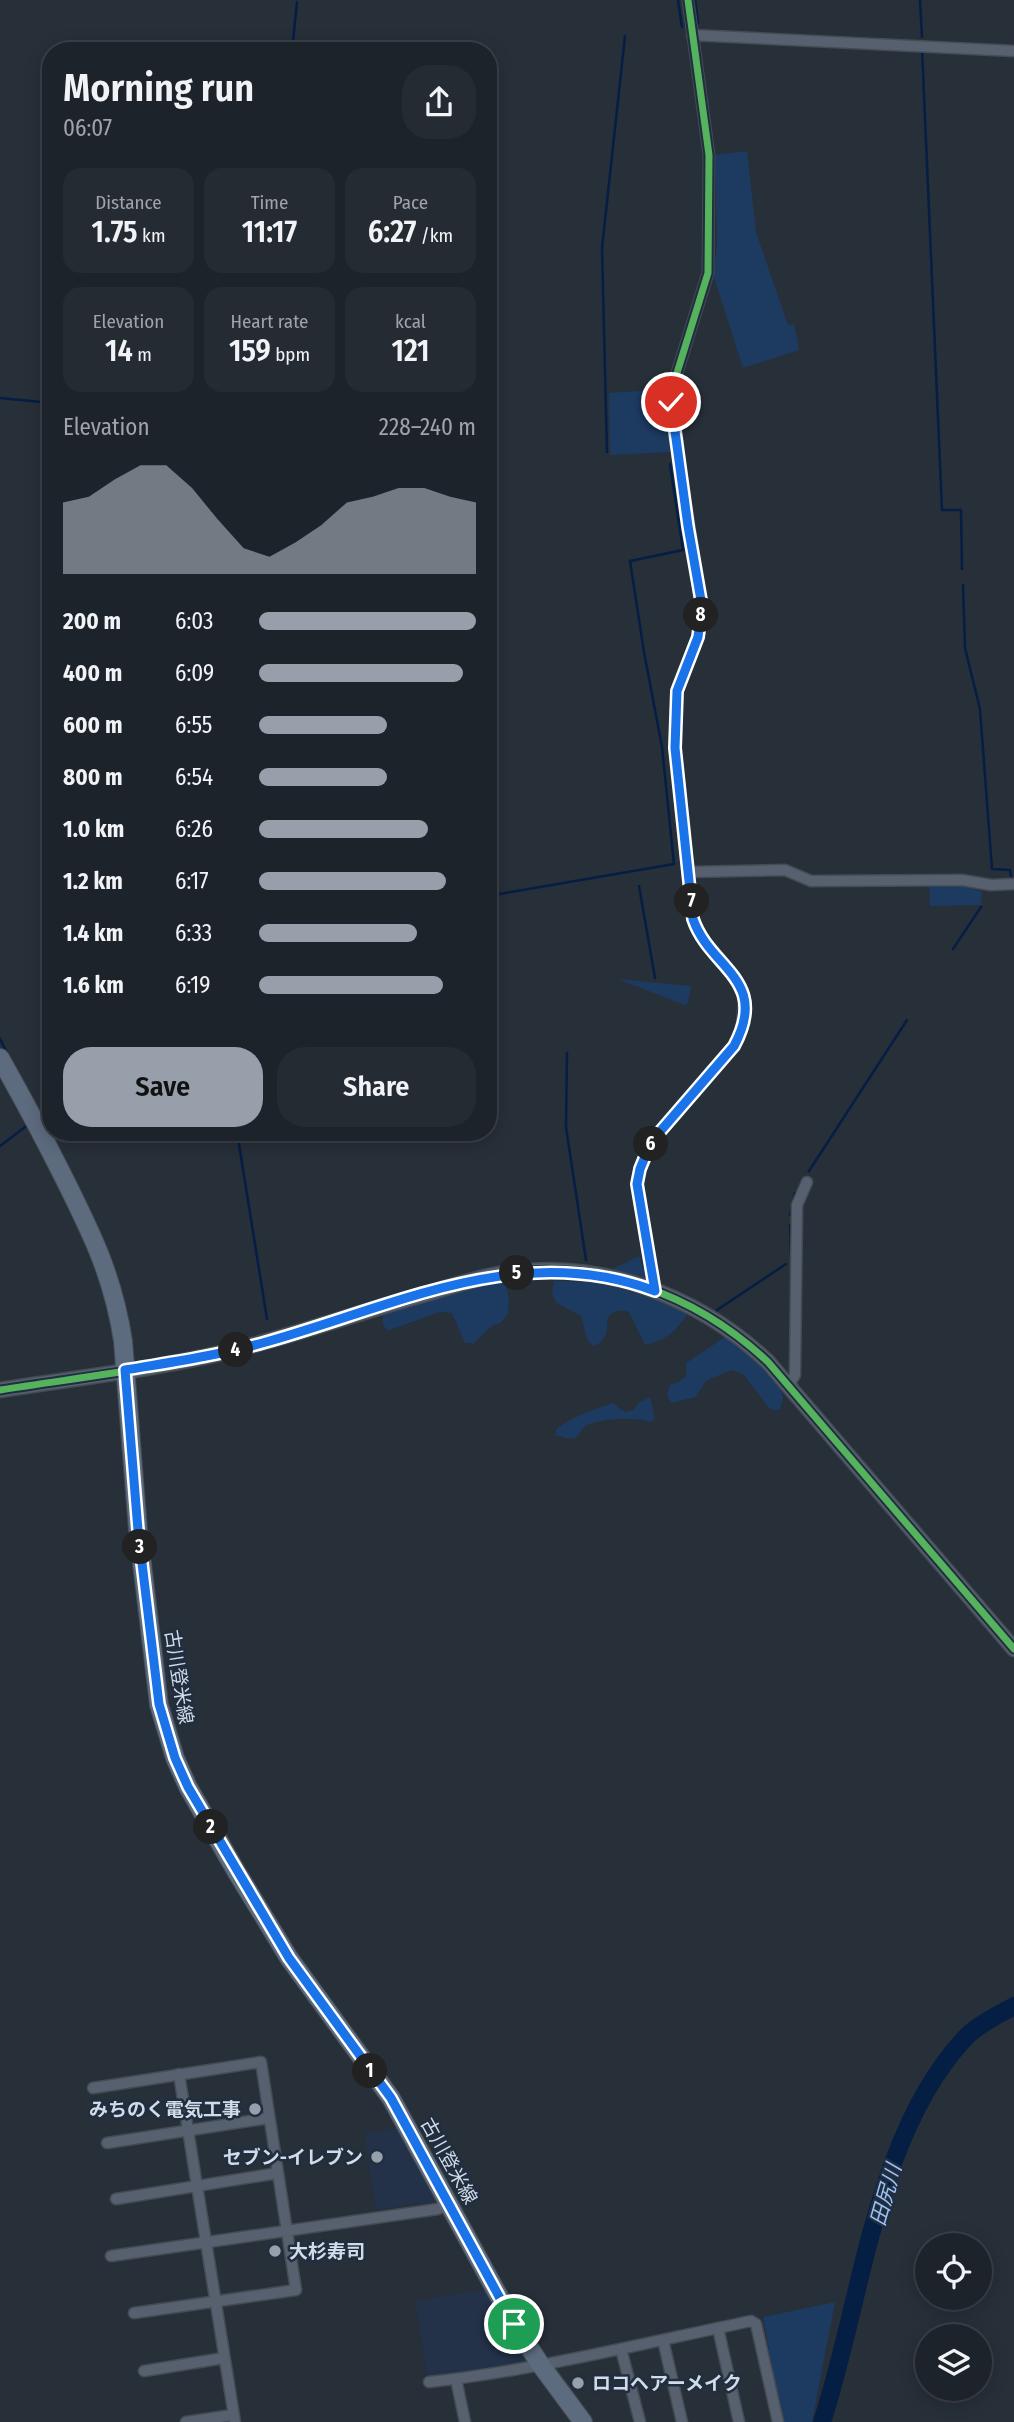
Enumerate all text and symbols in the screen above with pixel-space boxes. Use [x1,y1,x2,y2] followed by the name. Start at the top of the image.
[63,65,254,111] text: Morning run
[402,65,476,139] button: share
[63,114,112,142] text: 06:07
[95,191,162,214] text: Distance
[251,191,288,214] text: Time
[393,191,428,214] text: Pace
[92,214,138,250] text: 1.75
[242,214,297,250] text: 11:17
[368,214,416,250] text: 6:27
[138,224,166,247] text: km
[416,224,453,247] text: /km
[93,310,164,333] text: Elevation
[230,310,309,333] text: Heart rate
[395,310,426,333] text: kcal
[105,333,133,369] text: 14
[229,333,271,369] text: 159
[391,333,430,369] text: 121
[133,343,152,366] text: m
[271,343,310,366] text: bpm
[641,372,701,432] pin
[652,383,690,421] icon: check
[63,413,150,441] text: Elevation
[379,413,476,441] text: 228–240 m
[684,598,718,632] pin: 8
[695,603,706,626] text: 8
[63,607,121,635] text: 200 m
[175,607,213,635] text: 6:03
[63,659,122,687] text: 400 m
[175,659,214,687] text: 6:09
[63,711,122,739] text: 600 m
[175,711,212,739] text: 6:55
[63,763,123,791] text: 800 m
[175,763,213,791] text: 6:54
[63,815,124,843] text: 1.0 km
[175,815,213,843] text: 6:26
[63,867,123,895] text: 1.2 km
[175,867,209,895] text: 6:17
[674,884,710,918] pin: 7
[687,889,696,912] text: 7
[63,919,123,947] text: 1.4 km
[175,919,212,947] text: 6:33
[63,971,124,999] text: 1.6 km
[175,971,211,999] text: 6:19
[63,1047,263,1127] button: Save
[277,1047,476,1127] button: Share
[634,1126,668,1162] pin: 6
[646,1132,655,1155] text: 6
[500,1256,534,1290] pin: 5
[512,1261,521,1284] text: 5
[218,1332,254,1368] pin: 4
[231,1338,240,1361] text: 4
[122,1530,158,1564] pin: 3
[135,1535,144,1558] text: 3
[160,1628,198,1726] street label: 古川登米線
[194,1810,228,1844] pin: 2
[206,1815,215,1838] text: 2
[352,2054,388,2088] pin: 1
[365,2059,374,2082] text: 1
[89,2098,241,2121] place label: みちのく電気工事
[247,2101,263,2117] marker: みちのく電気工事
[416,2114,482,2208] street label: 古川登米線
[223,2146,363,2169] place label: セブン-イレブン
[369,2149,385,2165] marker: セブン-イレブン
[865,2159,908,2229] water label: 田尻川
[915,2233,992,2401] map controls
[915,2233,992,2310] button: locate
[289,2240,365,2263] place label: 大杉寿司
[267,2243,283,2259] marker: 大杉寿司
[484,2294,544,2354] pin
[495,2305,533,2343] icon: arrive
[915,2324,992,2401] button: layers
[592,2372,742,2395] place label: ロコヘアーメイク
[570,2375,586,2391] marker: ロコヘアーメイク

